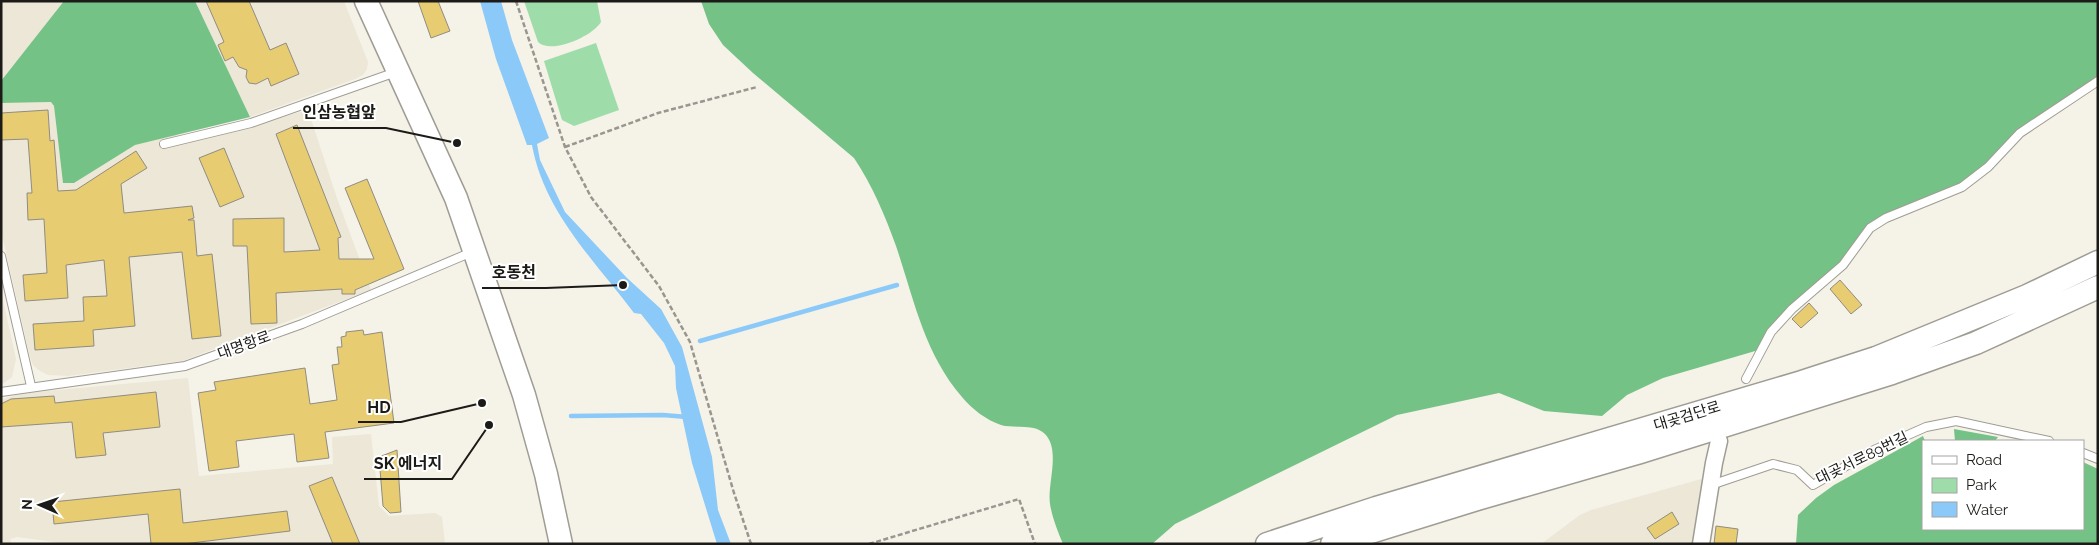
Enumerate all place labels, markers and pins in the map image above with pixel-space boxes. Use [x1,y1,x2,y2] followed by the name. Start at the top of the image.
[293,97,386,128] callout: 인삼농협앞
[482,257,546,288] callout: 호동천
[358,391,401,422] callout: HD
[364,448,452,479] callout: SK 에너지

